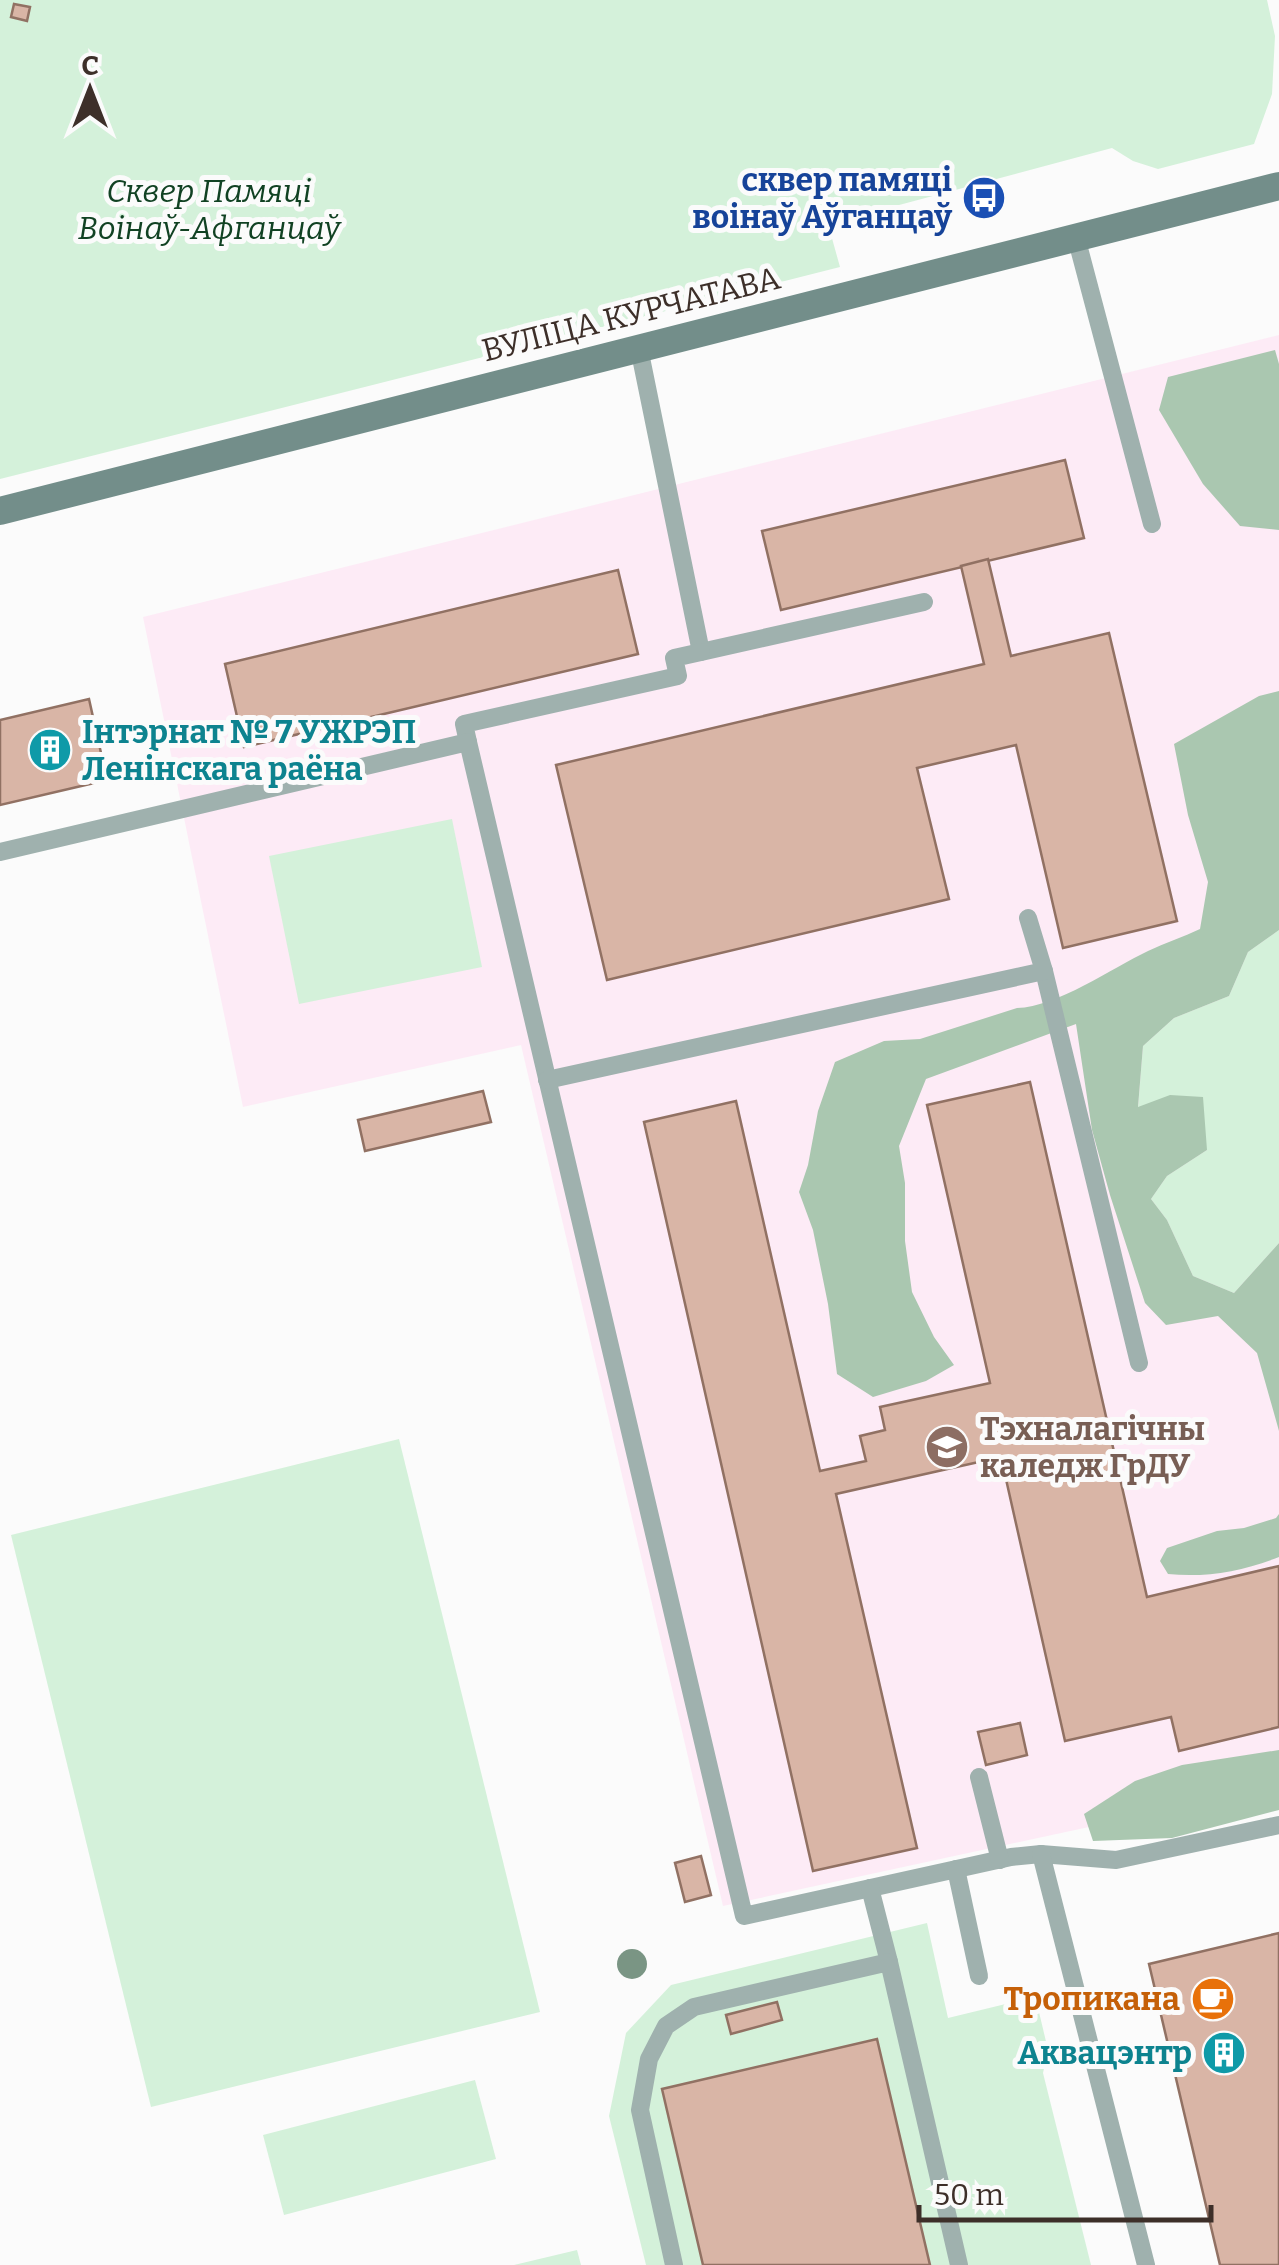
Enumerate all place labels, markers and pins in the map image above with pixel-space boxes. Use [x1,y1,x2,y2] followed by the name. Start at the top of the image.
[692,161,952,236] place label: сквер памяці воінаў Аўганцаў
[961,175,1007,221] bus stop icon: сквер памяці воінаў Аўганцаў
[82,713,416,788] place label: Інтэрнат № 7 УЖРЭП Ленінскага раёна
[27,727,73,773] building icon: Інтэрнат № 7 УЖРЭП Ленінскага раёна
[980,1410,1205,1485] place label: Тэхналагічны каледж ГрДУ
[924,1424,970,1470] school or university icon: Тэхналагічны каледж ГрДУ
[1190,1976,1236,2022] cafe icon: Тропикана
[1004,1980,1180,2018] place label: Тропикана
[1201,2030,1247,2076] building icon: Аквацэнтр
[1017,2034,1192,2072] place label: Аквацэнтр

